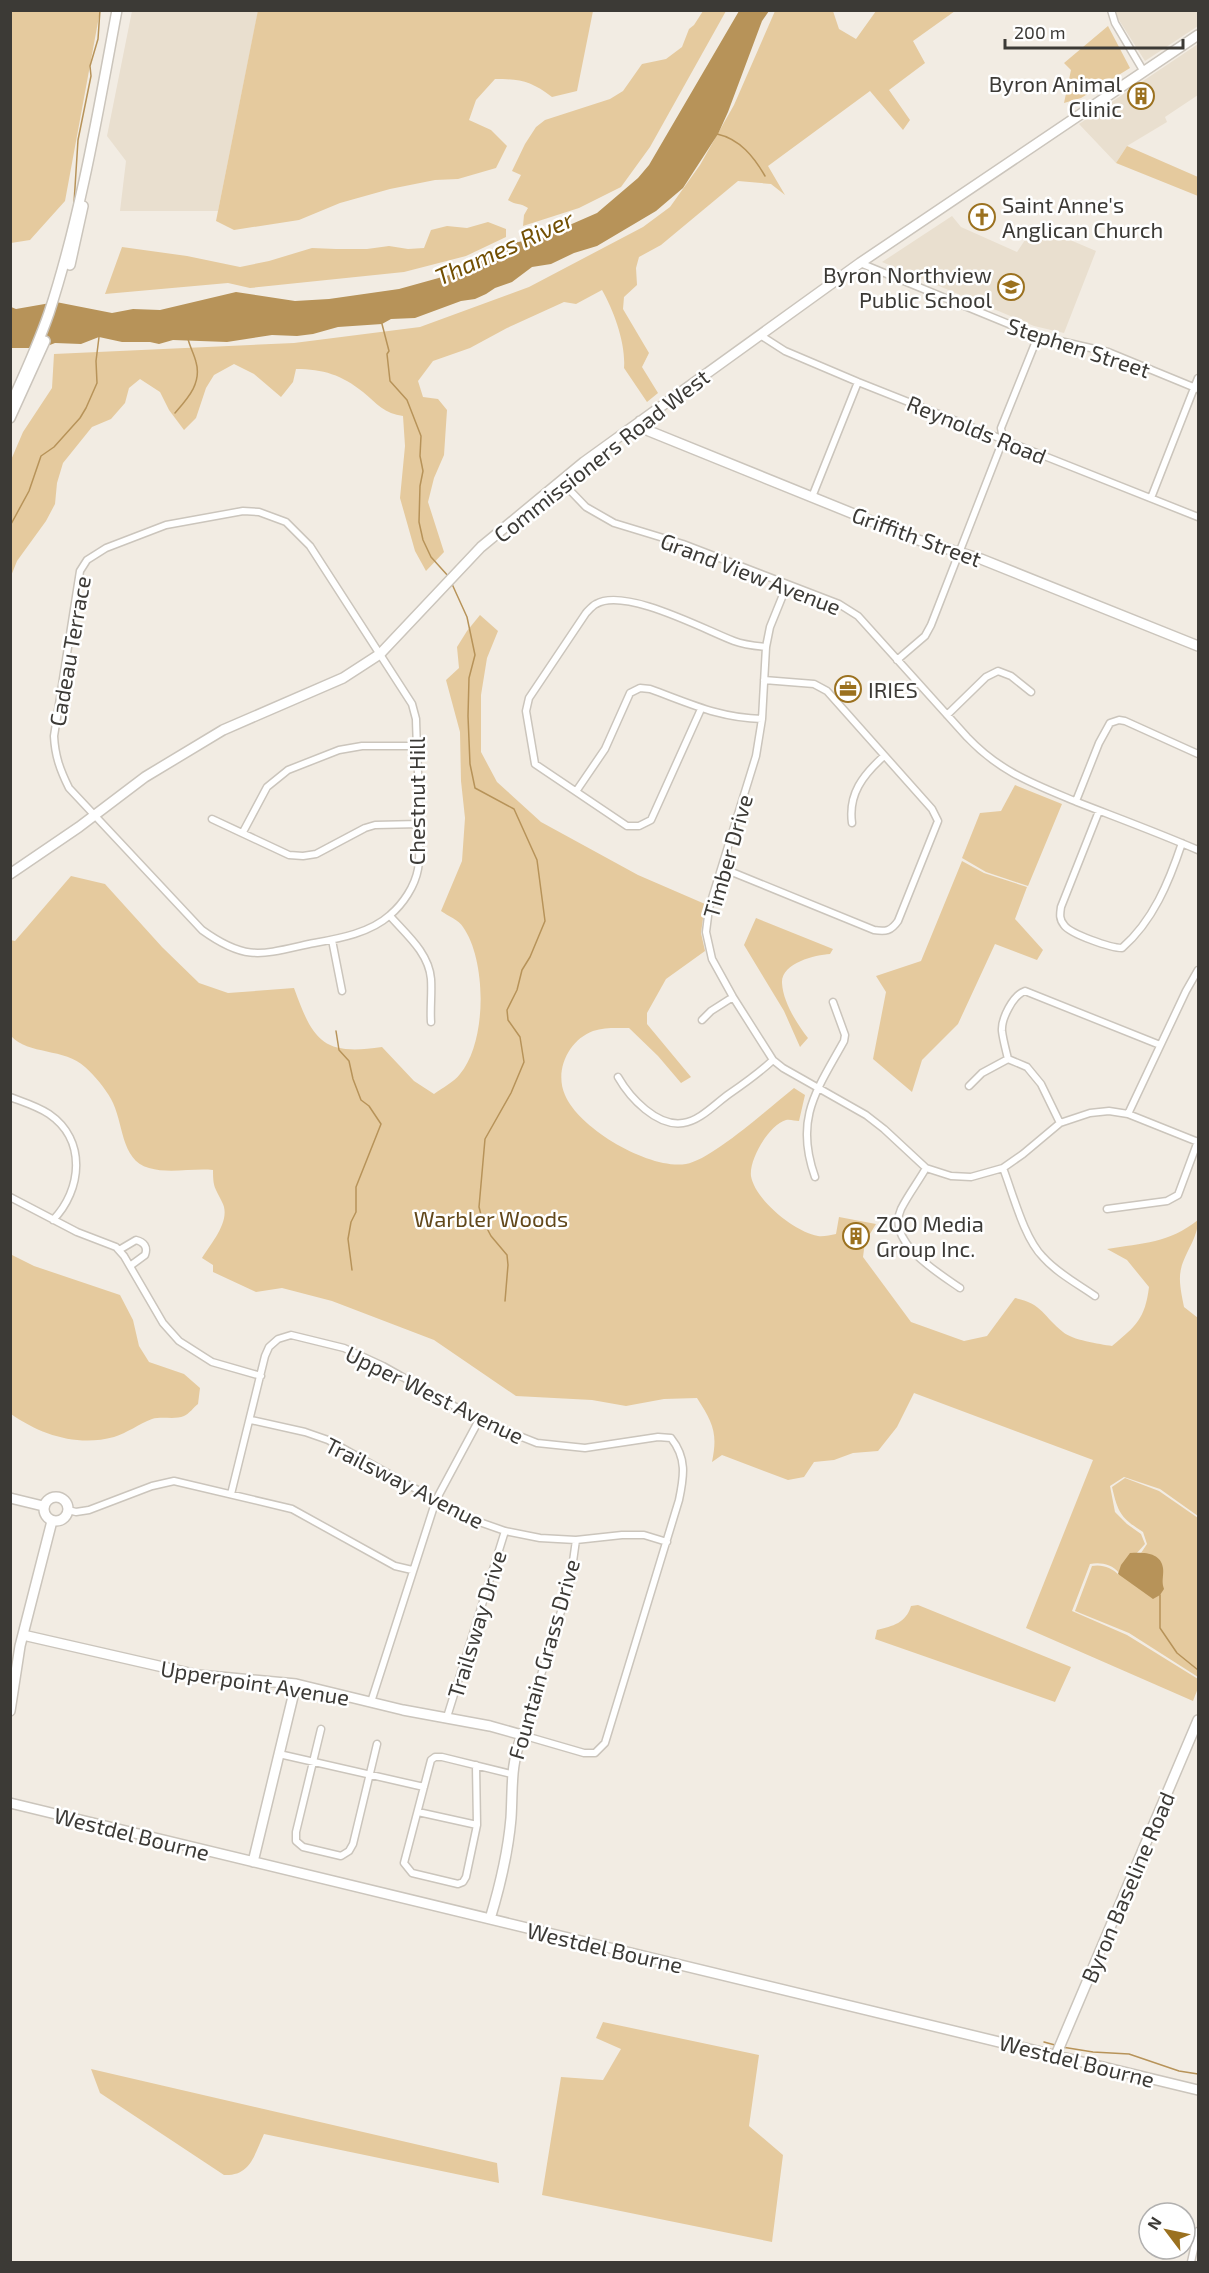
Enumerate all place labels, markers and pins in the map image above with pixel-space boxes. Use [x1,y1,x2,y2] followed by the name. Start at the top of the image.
[989,70,1122,121] place label: Byron Animal Clinic
[1126,81,1156,111] building icon: Byron Animal Clinic
[1002,191,1163,242] place label: Saint Anne's Anglican Church
[967,202,997,232] church icon: Saint Anne's Anglican Church
[823,261,992,312] place label: Byron Northview Public School
[996,272,1026,302] school or university icon: Byron Northview Public School
[833,674,863,704] office icon: IRIES
[868,676,918,702] place label: IRIES
[876,1210,984,1261] place label: ZOO Media Group Inc.
[841,1221,871,1251] building icon: ZOO Media Group Inc.

